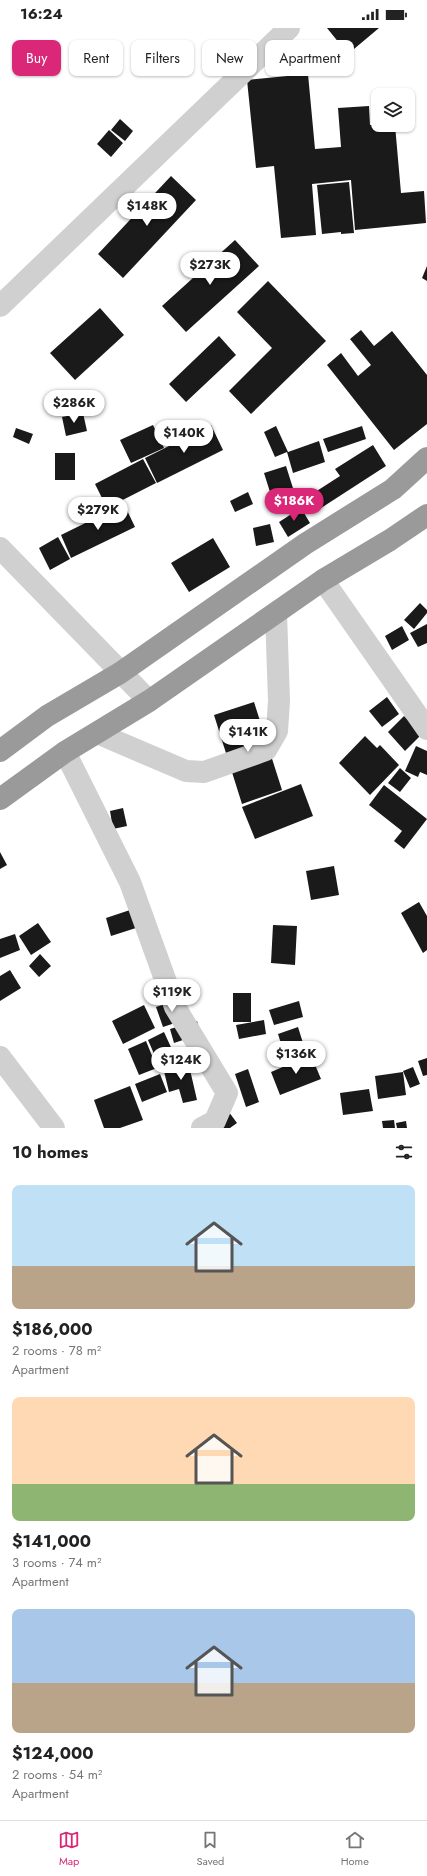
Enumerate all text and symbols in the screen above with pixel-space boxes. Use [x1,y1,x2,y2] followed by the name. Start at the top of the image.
[20,3,63,25] text: 16:24
[12,40,61,76] chip: Buy
[69,40,123,76] chip: Rent
[131,40,194,76] chip: Filters
[202,40,257,76] chip: New
[265,40,354,76] chip: Apartment
[371,88,415,132] map controls
[371,88,415,132] button: layers
[119,193,175,227] pin: $148K
[126,196,168,215] text: $148K
[182,252,238,286] pin: $273K
[189,255,231,274] text: $273K
[46,390,102,424] pin: $286K
[53,393,95,412] text: $286K
[156,420,212,454] pin: $140K
[163,423,205,442] text: $140K
[266,488,322,522] pin: $186K
[274,491,314,510] text: $186K
[70,497,126,531] pin: $279K
[77,500,119,519] text: $279K
[220,719,276,753] pin: $141K
[228,722,268,741] text: $141K
[144,979,200,1013] pin: $119K
[152,982,192,1001] text: $119K
[268,1041,324,1075] pin: $136K
[276,1044,316,1063] text: $136K
[153,1047,209,1081] pin: $124K
[160,1050,202,1069] text: $124K
[12,1140,88,1164] text: 10 homes
[393,1141,415,1163] icon: filters
[178,1211,250,1283] icon: home
[12,1317,93,1341] text: $186,000
[12,1341,101,1360] text: 2 rooms · 78 m²
[12,1360,69,1379] text: Apartment
[178,1423,250,1495] icon: home
[12,1529,91,1553] text: $141,000
[12,1553,101,1572] text: 3 rooms · 74 m²
[12,1572,69,1591] text: Apartment
[178,1635,250,1707] icon: home
[12,1741,94,1765] text: $124,000
[12,1765,102,1784] text: 2 rooms · 54 m²
[12,1784,69,1803] text: Apartment
[58,1829,80,1869] tab: Map
[196,1829,224,1869] tab: Saved
[341,1829,369,1869] tab: Home

